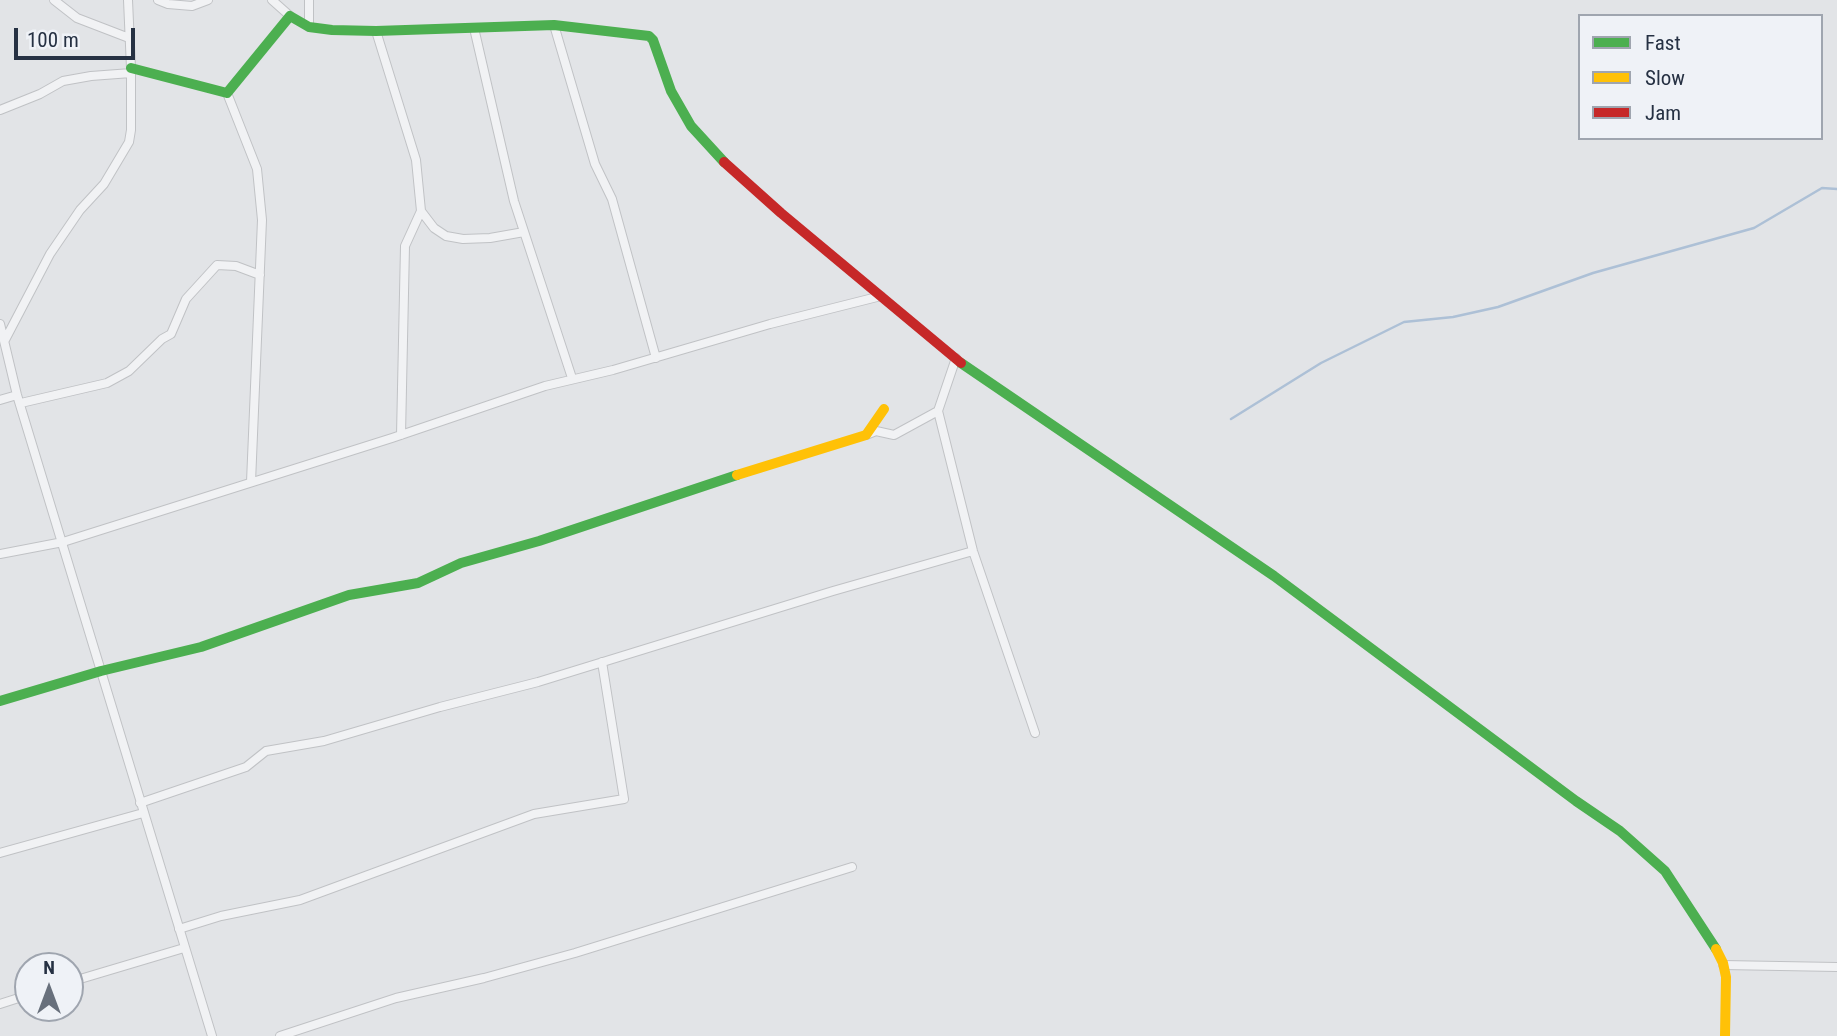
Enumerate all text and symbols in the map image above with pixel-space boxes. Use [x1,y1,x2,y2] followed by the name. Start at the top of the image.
[18,14,138,58] scale bar
[1578,14,1823,140] legend
[27,28,79,52] text: 100 m
[1645,31,1681,55] text: Fast
[1645,66,1685,90] text: Slow
[1645,101,1681,125] text: Jam
[14,952,84,1022] north arrow
[43,956,55,979] text: N

